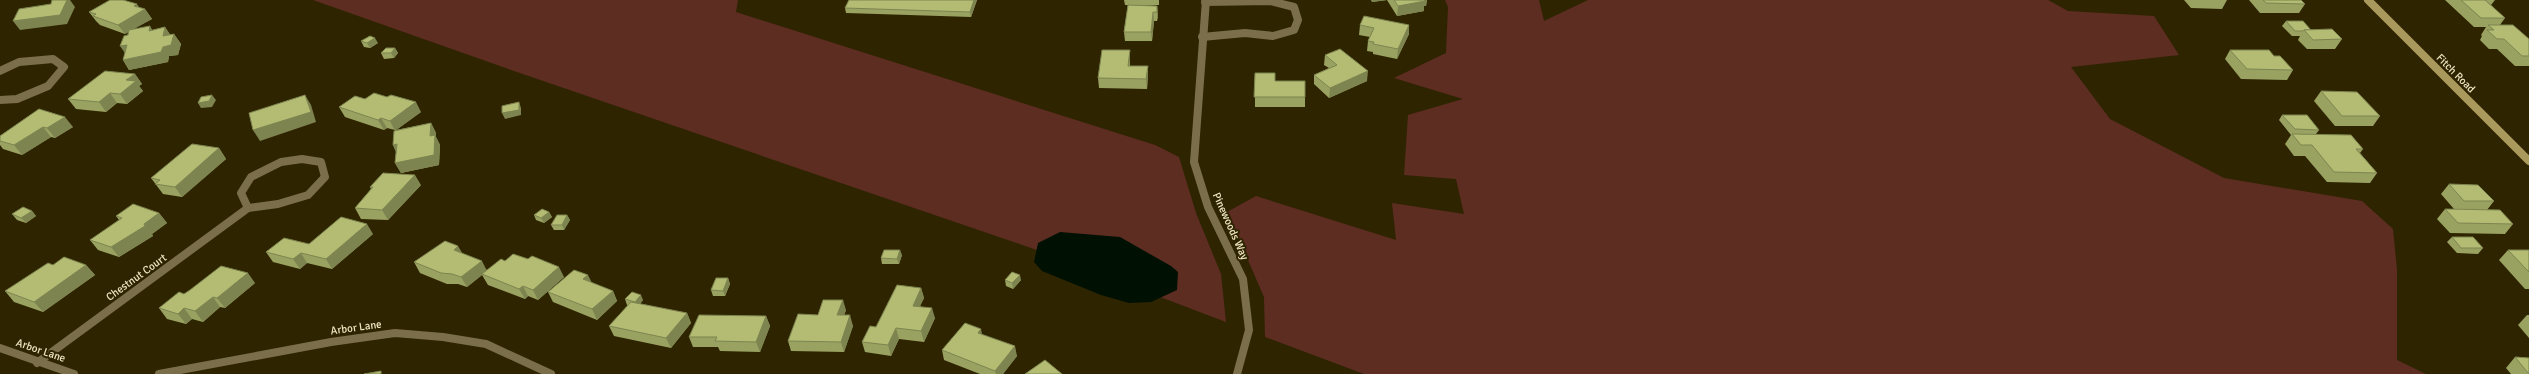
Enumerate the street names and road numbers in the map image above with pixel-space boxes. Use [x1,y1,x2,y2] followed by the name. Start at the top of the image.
[2434,51,2478,96] street label: Fitch Road
[1210,190,1252,263] street label: Pinewoods Way
[104,251,169,304] street label: Chestnut Court
[330,317,382,338] street label: Arbor Lane
[14,336,67,365] street label: Arbor Lane

